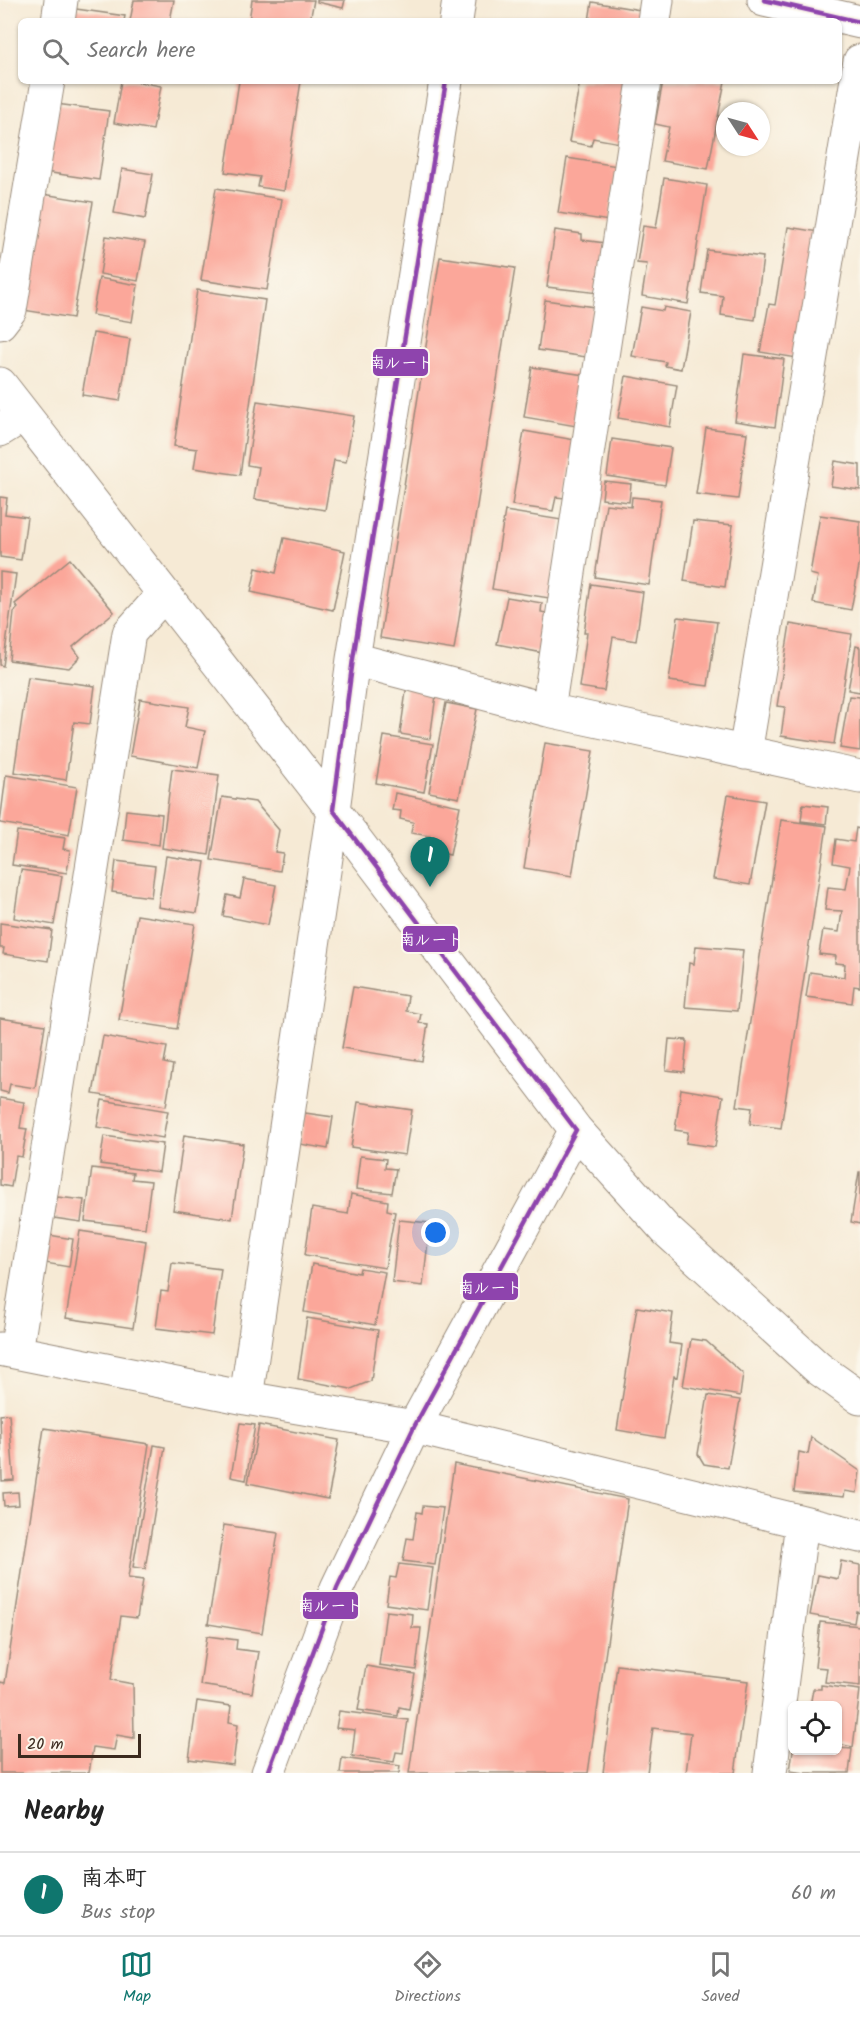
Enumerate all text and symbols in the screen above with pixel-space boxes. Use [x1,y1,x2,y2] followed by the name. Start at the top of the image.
[18,18,842,84] search box
[87,34,195,69] text: Search here
[39,35,72,68] icon: search
[716,102,770,156] north arrow
[372,348,429,377] line badge: 南ルート
[369,351,433,376] text: 南ルート
[410,838,450,887] pin: 1
[402,925,459,953] line badge: 南ルート
[399,928,463,953] text: 南ルート
[421,1218,450,1247] your location
[462,1272,519,1301] line badge: 南ルート
[458,1276,522,1301] text: 南ルート
[302,1591,359,1620] line badge: 南ルート
[298,1594,362,1619] text: 南ルート
[788,1701,842,1755] map controls
[788,1701,842,1755] button: locate
[18,1731,141,1758] scale bar
[27,1732,63,1757] text: 20 m
[24,1791,104,1833] text: Nearby
[81,1862,147,1897] text: 南本町
[40,1878,47,1910] text: 1
[791,1878,836,1910] text: 60 m
[81,1897,155,1929] text: Bus stop
[120,1948,153,2009] tab: Map
[394,1948,461,2009] tab: Directions
[702,1948,740,2009] tab: Saved

